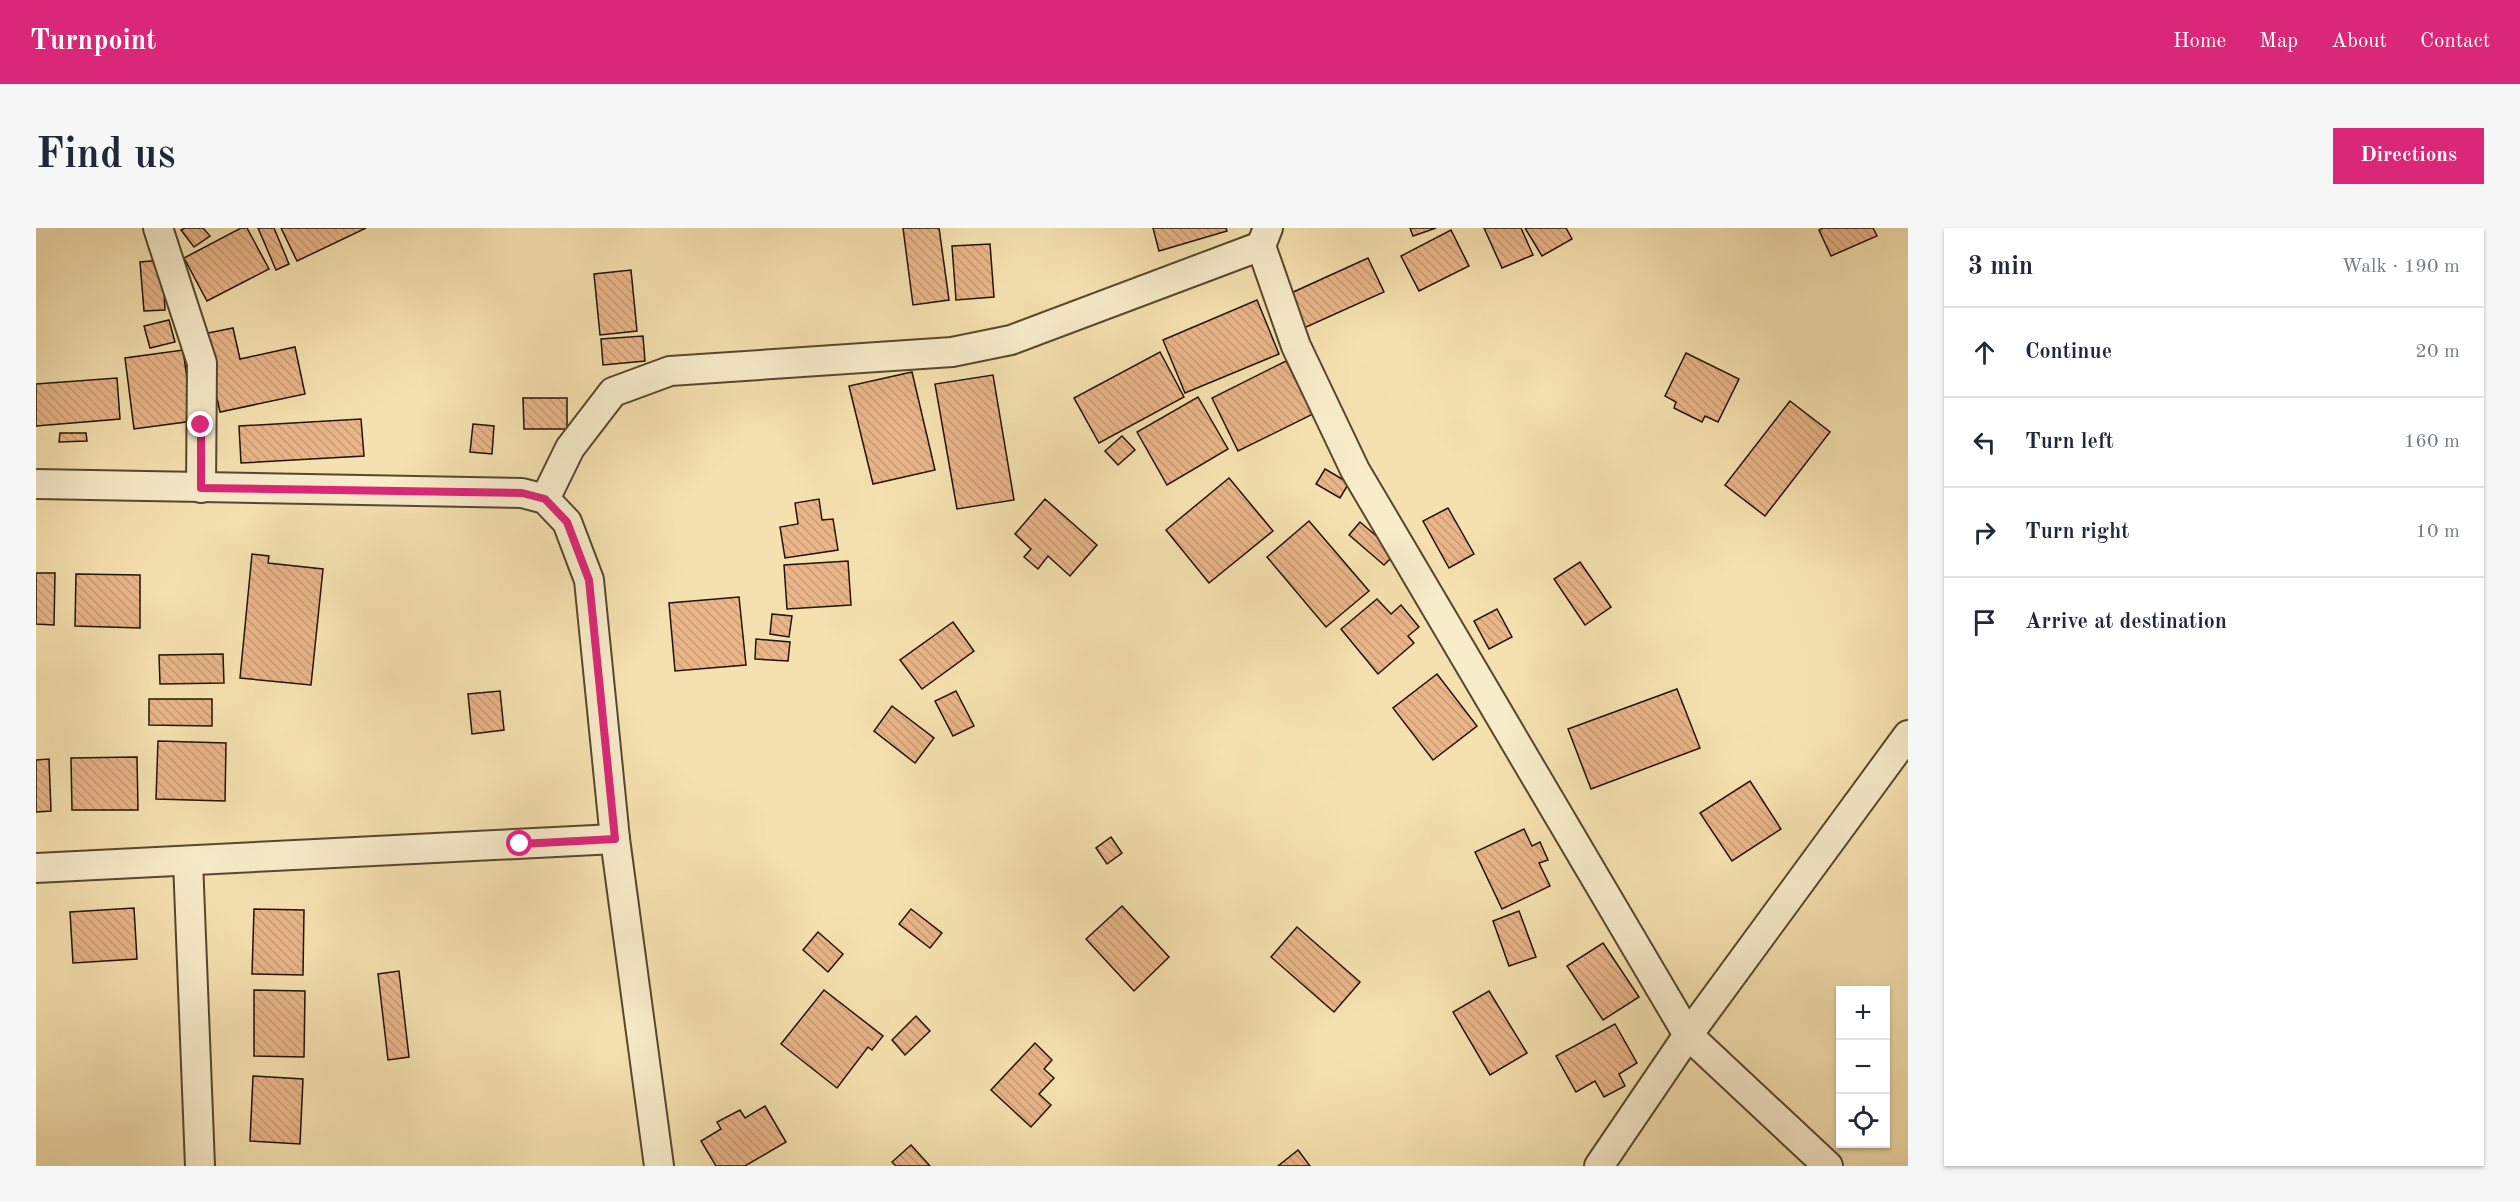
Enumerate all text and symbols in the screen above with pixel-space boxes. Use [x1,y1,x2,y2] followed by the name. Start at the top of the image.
[30,28,157,56] text: Turnpoint
[2173,31,2226,52] text: Home
[2259,31,2298,52] text: Map
[2331,31,2387,52] text: About
[2420,31,2490,52] text: Contact
[2333,128,2484,184] button: Directions
[36,135,175,177] text: Find us
[1968,254,2033,280] text: 3 min
[2341,257,2460,277] text: Walk · 190 m
[1968,336,2001,369] icon: ahead
[2025,341,2112,363] text: Continue
[2415,342,2460,362] text: 20 m
[187,411,213,437] route end
[1968,426,2001,459] icon: left
[2025,431,2114,453] text: Turn left
[2404,432,2460,452] text: 160 m
[1968,516,2001,549] icon: right
[2025,521,2129,543] text: Turn right
[2415,522,2460,542] text: 10 m
[1968,606,2001,639] icon: arrive
[2025,611,2227,633] text: Arrive at destination
[506,830,532,856] route start
[1836,986,1890,1148] map controls
[1836,986,1890,1040] button: +
[1836,1040,1890,1094] button: −
[1836,1094,1890,1148] button: locate

